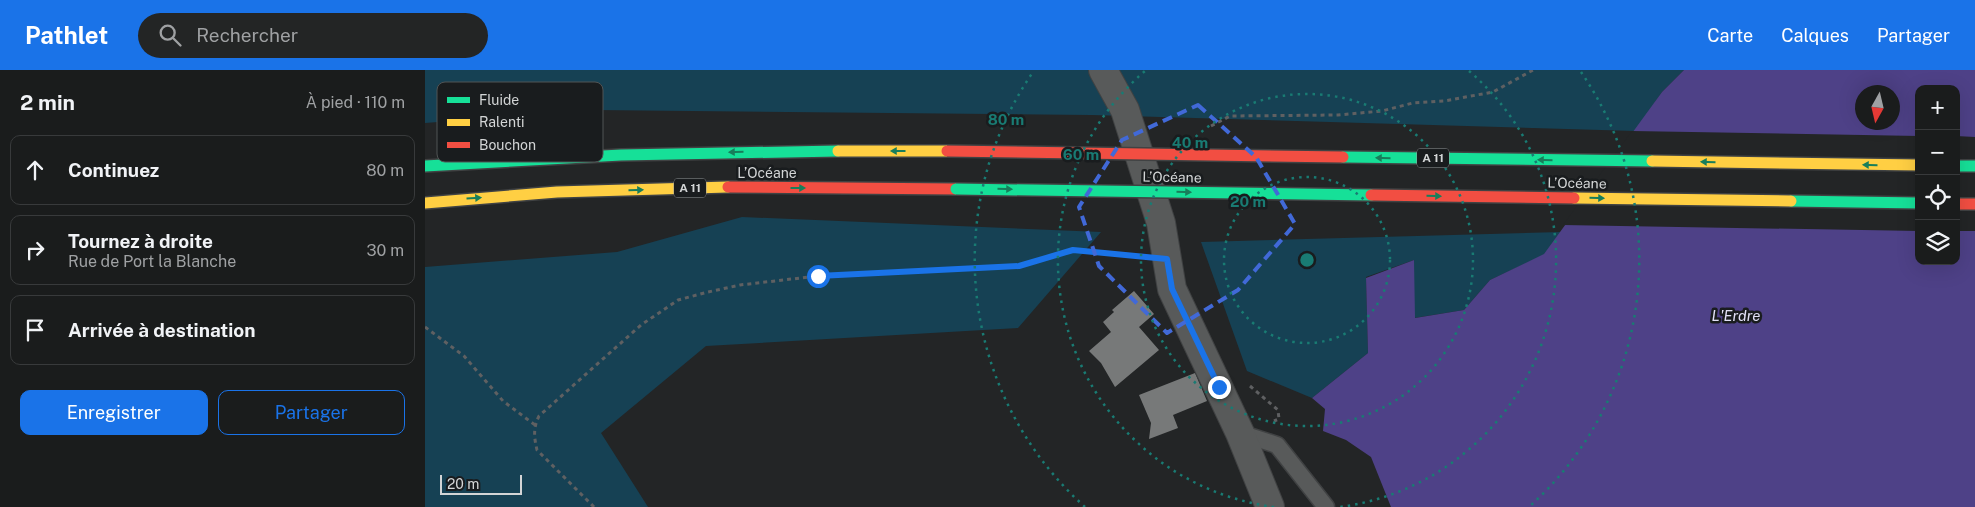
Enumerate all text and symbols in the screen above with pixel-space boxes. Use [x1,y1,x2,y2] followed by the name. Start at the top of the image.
[138,13,488,58] search box
[25,21,108,49] text: Pathlet
[156,21,184,49] icon: search
[196,24,298,46] text: Rechercher
[1707,25,1753,46] text: Carte
[1781,25,1849,46] text: Calques
[1877,25,1950,46] text: Partager
[437,82,603,162] legend
[1855,85,1900,130] north arrow
[1915,85,1960,265] map controls
[1915,85,1960,130] button: +
[20,90,75,115] text: 2 min
[479,92,519,108] text: Fluide
[306,93,405,112] text: À pied · 110 m
[988,111,1024,128] text: 80 m
[479,114,525,130] text: Ralenti
[1915,130,1960,175] button: −
[1172,134,1208,151] text: 40 m
[479,137,536,153] text: Bouchon
[1063,146,1099,163] text: 60 m
[890,147,906,155] one-way arrow
[728,148,744,156] one-way arrow
[1417,148,1449,168] road number: A 11
[1374,153,1390,161] one-way arrow
[21,156,49,184] icon: ahead
[1537,156,1553,164] one-way arrow
[1699,158,1715,166] one-way arrow
[68,159,159,181] text: Continuez
[366,161,404,180] text: 80 m
[1862,161,1878,169] one-way arrow
[737,165,797,181] street label: L’Océane
[1142,168,1202,186] street label: L’Océane
[1547,174,1607,192] street label: L’Océane
[1915,175,1960,220] button: locate
[674,179,706,198] road number: A 11
[791,184,807,192] one-way arrow
[628,186,644,194] one-way arrow
[997,186,1013,194] one-way arrow
[1177,188,1193,196] one-way arrow
[1427,192,1443,200] one-way arrow
[1230,193,1266,210] text: 20 m
[466,194,482,202] one-way arrow
[1589,194,1605,202] one-way arrow
[1915,220,1960,265] button: layers
[68,230,213,252] text: Tournez à droite
[21,236,49,264] icon: right
[367,241,404,260] text: 30 m
[1298,251,1316,269] centre of rings
[68,252,236,271] text: Rue de Port la Blanche
[807,265,830,288] route start
[1712,307,1760,324] water label: L'Erdre
[21,316,49,344] icon: arrive
[68,319,256,341] text: Arrivée à destination
[1208,376,1231,399] route end
[20,390,208,435] button: Enregistrer
[218,390,405,435] button: Partager
[440,472,523,495] scale bar
[447,476,479,492] text: 20 m

